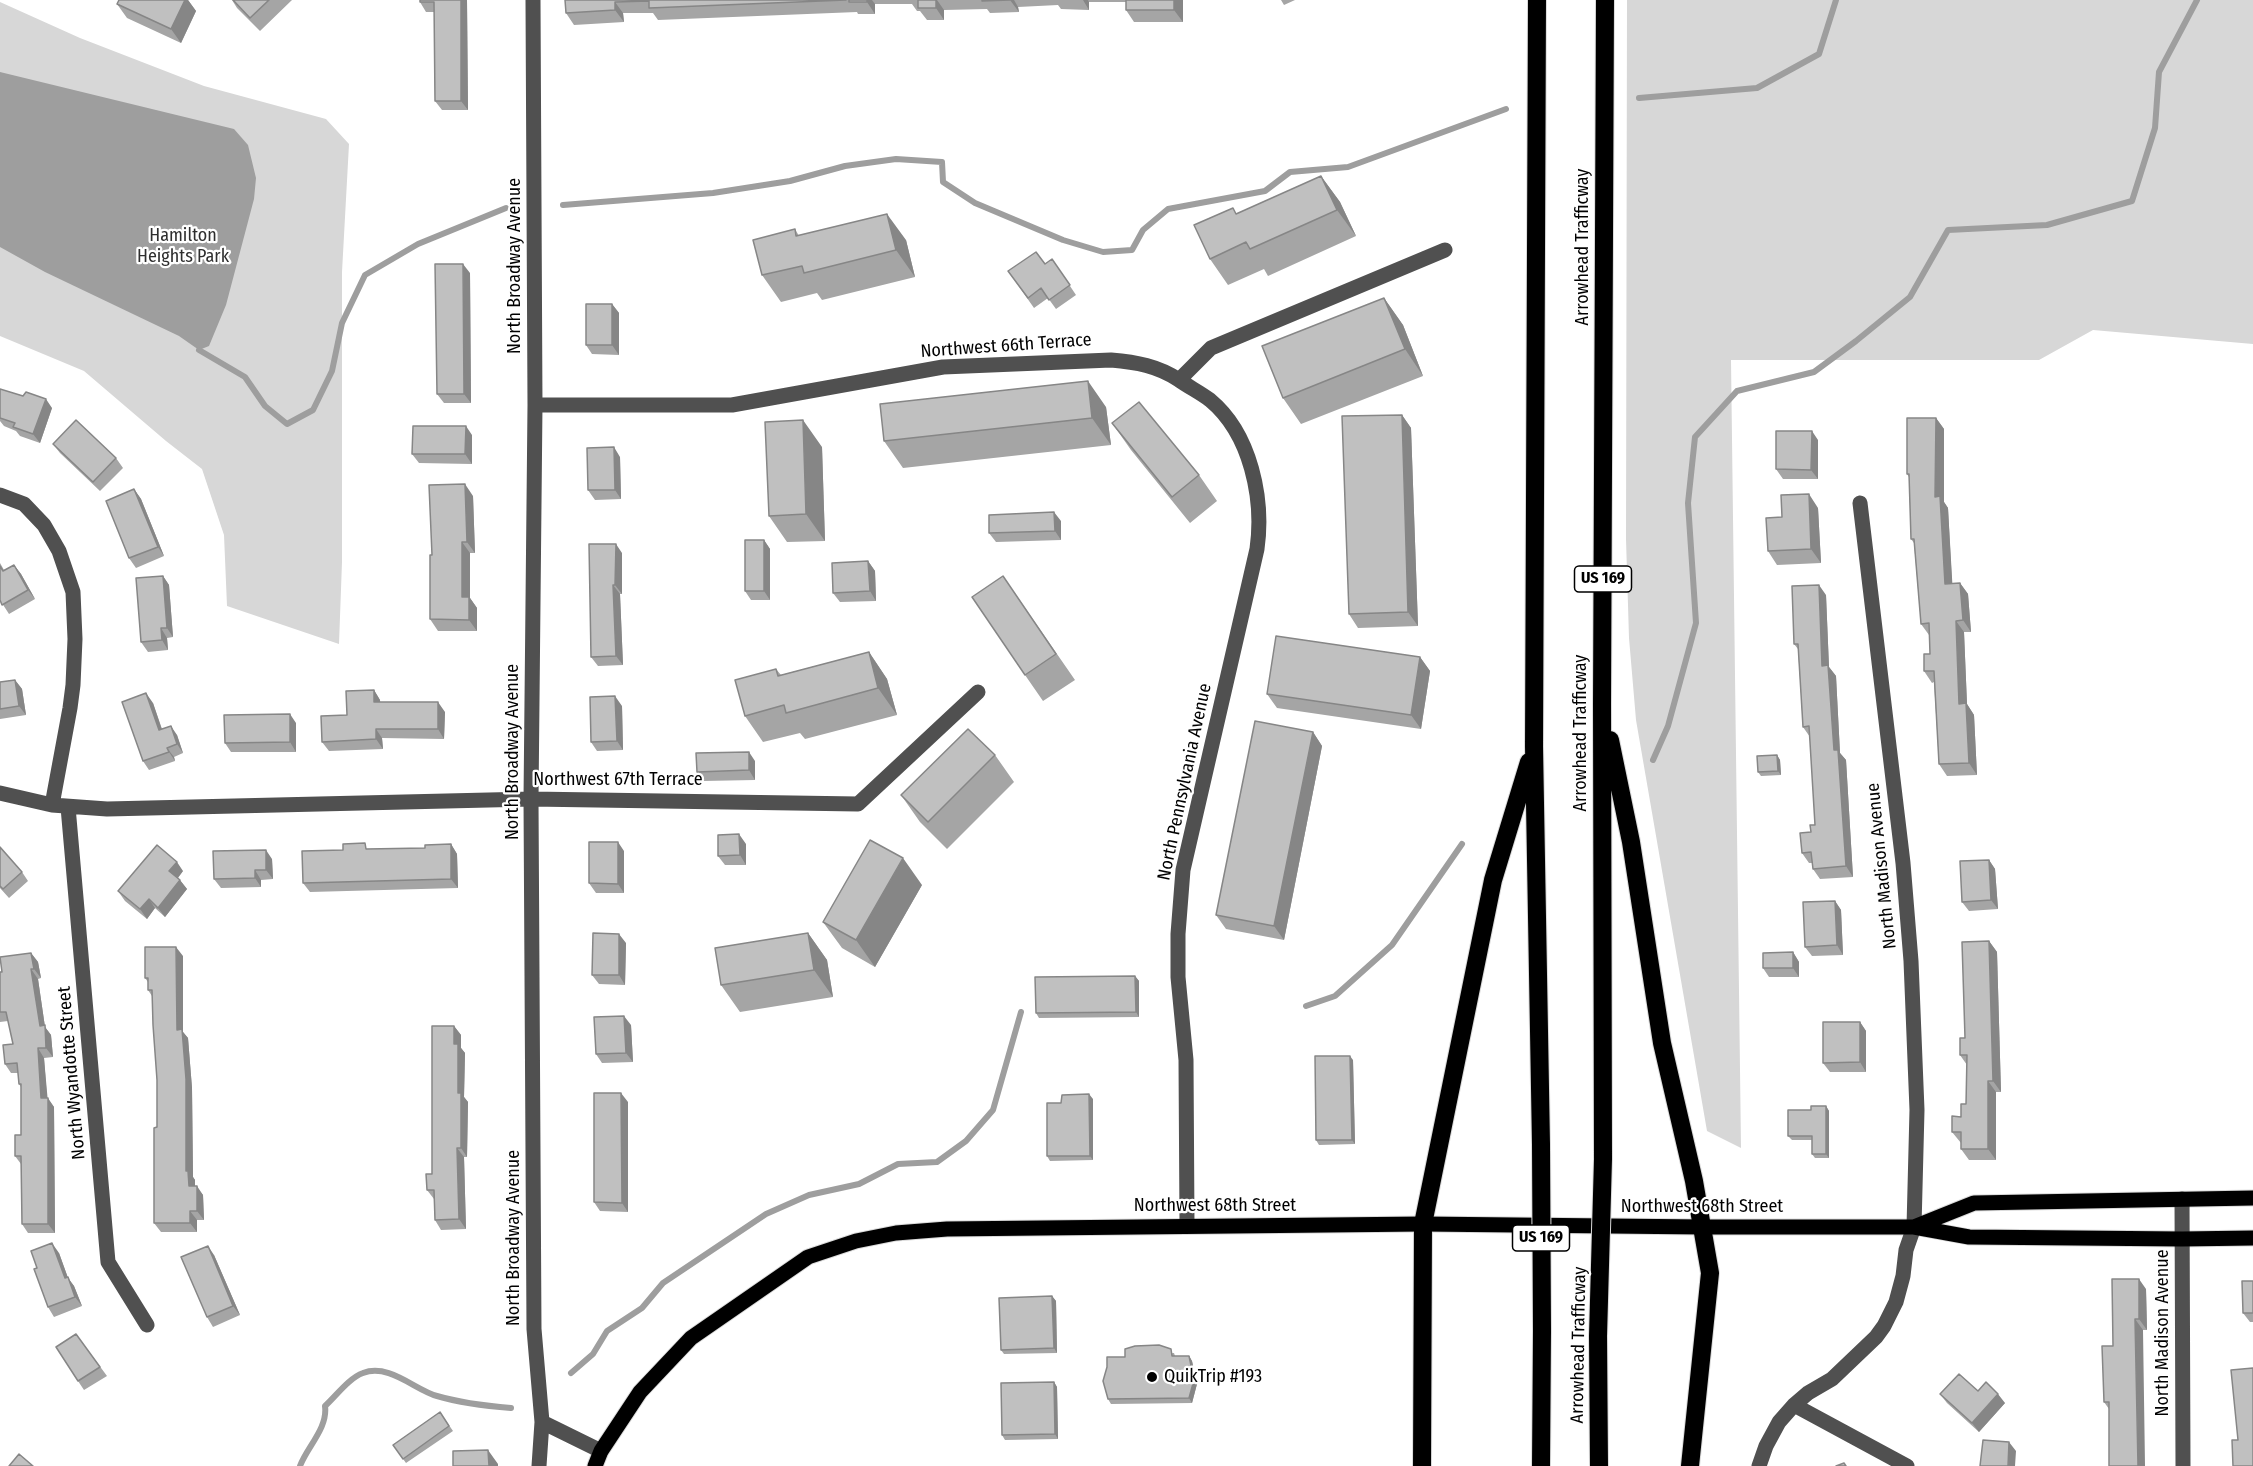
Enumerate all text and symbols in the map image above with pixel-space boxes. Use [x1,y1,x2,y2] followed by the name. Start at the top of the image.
[1572,169,1594,325] street label: Arrowhead Trafficway
[504,178,526,354] street label: North Broadway Avenue
[137,225,229,268] park label: Hamilton Heights Park
[920,329,1092,363] street label: Northwest 66th Terrace
[1574,566,1632,592] road number: US 169
[1570,655,1592,811] street label: Arrowhead Trafficway
[502,664,524,840] street label: North Broadway Avenue
[1154,682,1216,882] street label: North Pennsylvania Avenue
[533,769,703,791] street label: Northwest 67th Terrace
[1863,782,1901,950] street label: North Madison Avenue
[54,985,90,1161] street label: North Wyandotte Street
[503,1150,525,1326] street label: North Broadway Avenue
[1134,1195,1296,1217] street label: Northwest 68th Street
[1621,1196,1783,1218] street label: Northwest 68th Street
[1512,1225,1570,1251] road number: US 169
[2152,1249,2174,1417] street label: North Madison Avenue
[1567,1266,1591,1424] street label: Arrowhead Trafficway
[1164,1366,1262,1388] place label: QuikTrip #193
[1145,1370,1159,1384] marker: QuikTrip #193

